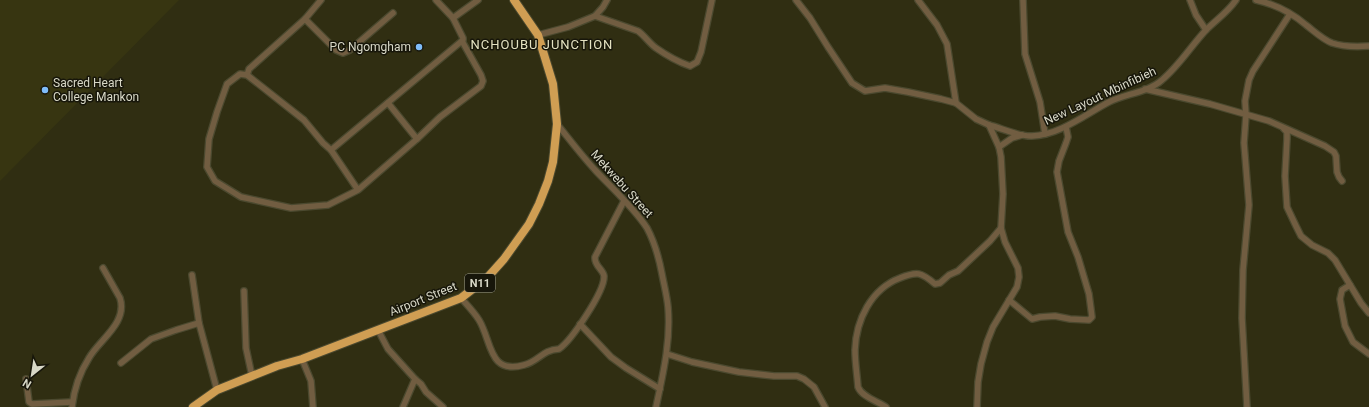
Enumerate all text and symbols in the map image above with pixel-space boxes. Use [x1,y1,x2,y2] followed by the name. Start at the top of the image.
[471,37,613,52] district label: NCHOUBU JUNCTION
[330,40,411,54] place label: PC Ngomgham
[414,42,424,52] marker: PC Ngomgham
[1042,64,1158,128] street label: New Layout Mbinfibieh
[53,76,139,104] place label: Sacred Heart College Mankon
[40,85,50,95] marker: Sacred Heart College Mankon
[588,147,656,221] street label: Mekwebu Street
[465,274,495,292] road number: N11
[387,279,459,319] street label: Airport Street
[12,355,52,395] north arrow
[20,376,34,391] text: N

